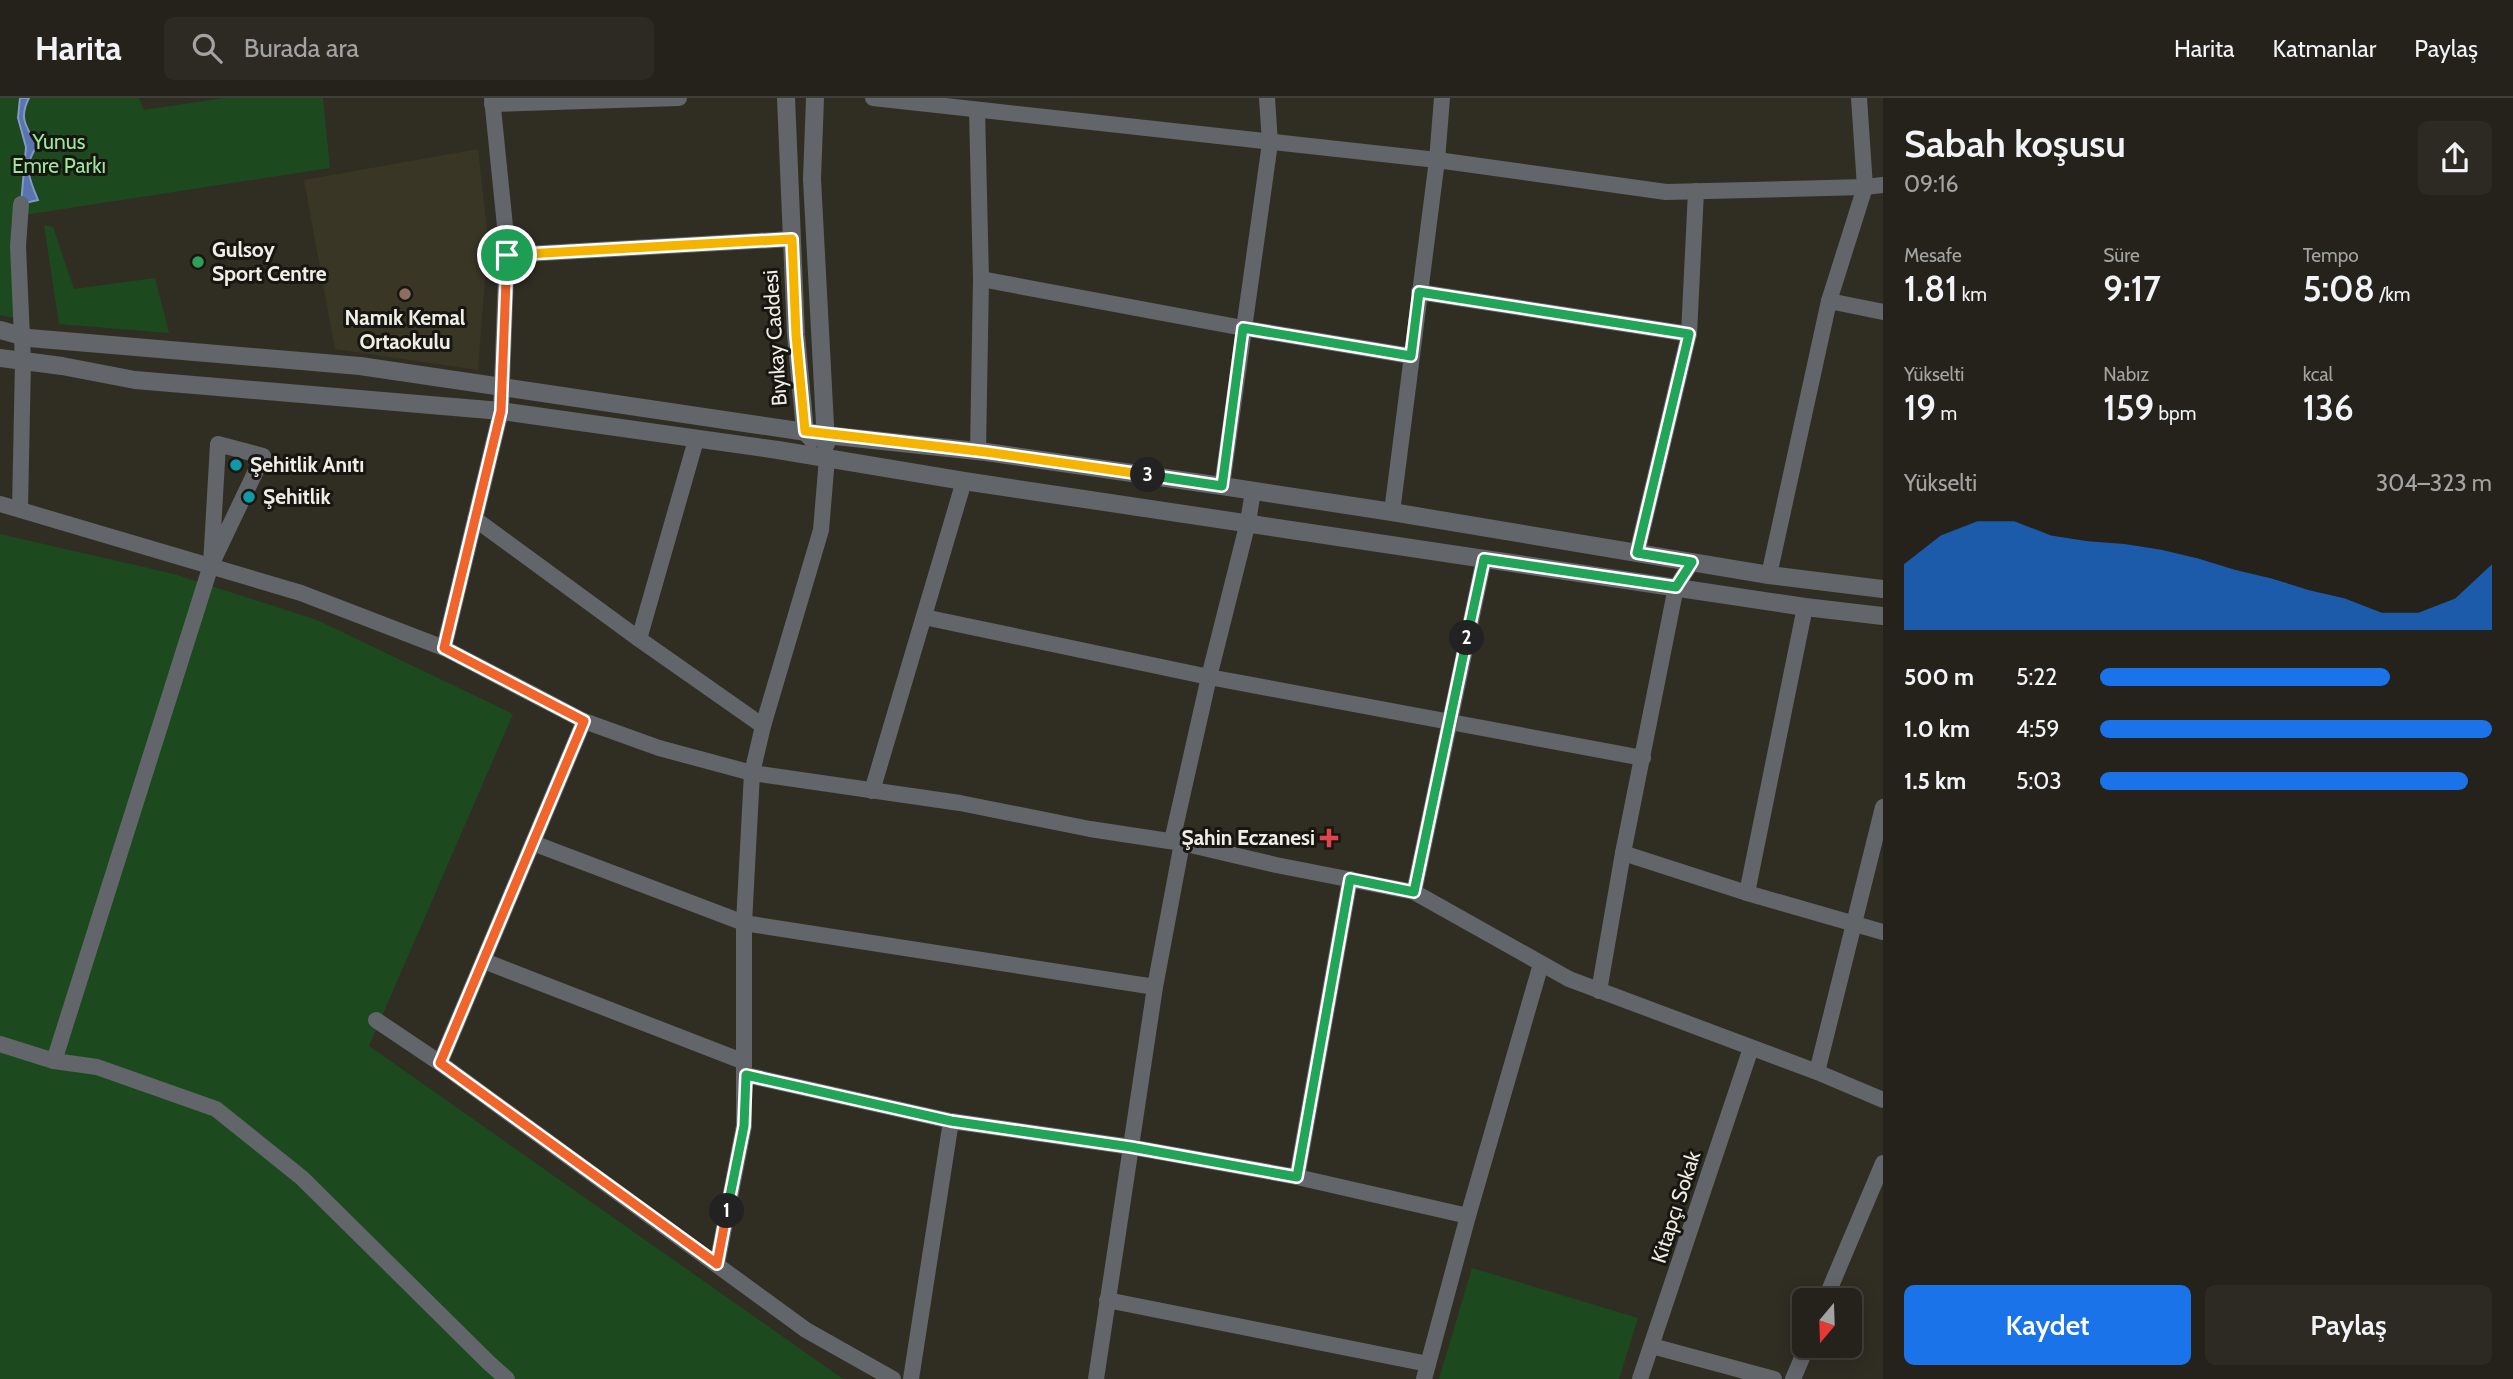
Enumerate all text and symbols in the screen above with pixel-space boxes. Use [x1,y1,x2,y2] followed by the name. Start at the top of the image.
[164,17,654,80] search box
[35,28,122,68] text: Harita
[188,29,226,67] icon: search
[244,32,359,64] text: Burada ara
[2174,34,2235,63] text: Harita
[2273,34,2376,63] text: Katmanlar
[2414,34,2478,63] text: Paylaş
[1904,120,2126,167] text: Sabah koşusu
[2418,121,2492,195] button: share
[12,129,106,178] park label: Yunus Emre Parkı
[1904,170,1958,198] text: 09:16
[477,225,537,285] pin
[488,236,526,274] icon: arrive
[212,237,327,286] place label: Gulsoy Sport Centre
[1904,244,1962,267] text: Mesafe
[2103,244,2140,267] text: Süre
[2303,244,2359,267] text: Tempo
[190,254,206,270] marker: Gulsoy Sport Centre
[1904,267,1958,310] text: 1.81
[2103,267,2161,310] text: 9:17
[2303,267,2375,310] text: 5:08
[757,269,792,407] street label: Bıyıkay Caddesi
[1958,283,1987,306] text: km
[2375,283,2410,306] text: /km
[397,286,413,302] marker: Namık Kemal Ortaokulu
[345,305,466,354] place label: Namık Kemal Ortaokulu
[1904,363,1964,386] text: Yükselti
[2103,363,2149,386] text: Nabız
[2303,363,2333,386] text: kcal
[1904,386,1936,429] text: 19
[2103,386,2154,429] text: 159
[2303,386,2354,429] text: 136
[1936,402,1957,425] text: m
[2154,402,2196,425] text: bpm
[250,452,364,477] place label: Şehitlik Anıtı
[228,457,244,473] marker: Şehitlik Anıtı
[1130,458,1166,492] pin: 3
[1142,463,1153,486] text: 3
[1904,469,1977,497] text: Yükselti
[2376,469,2492,497] text: 304–323 m
[263,484,331,509] place label: Şehitlik
[241,489,257,505] marker: Şehitlik
[1450,620,1484,656] pin: 2
[1461,626,1472,649] text: 2
[1904,663,1974,691] text: 500 m
[2016,663,2057,691] text: 5:22
[1904,715,1970,743] text: 1.0 km
[2016,715,2060,743] text: 4:59
[1904,767,1966,795] text: 1.5 km
[2016,767,2062,795] text: 5:03
[1181,825,1315,850] place label: Şahin Eczanesi
[1321,830,1337,846] marker: Şahin Eczanesi
[1646,1147,1706,1266] street label: Kitapçı Sokak
[710,1194,744,1228] pin: 1
[723,1199,730,1222] text: 1
[1904,1285,2191,1365] button: Kaydet
[2205,1285,2492,1365] button: Paylaş
[1792,1288,1862,1358] north arrow
[1792,1288,1862,1358] map controls

